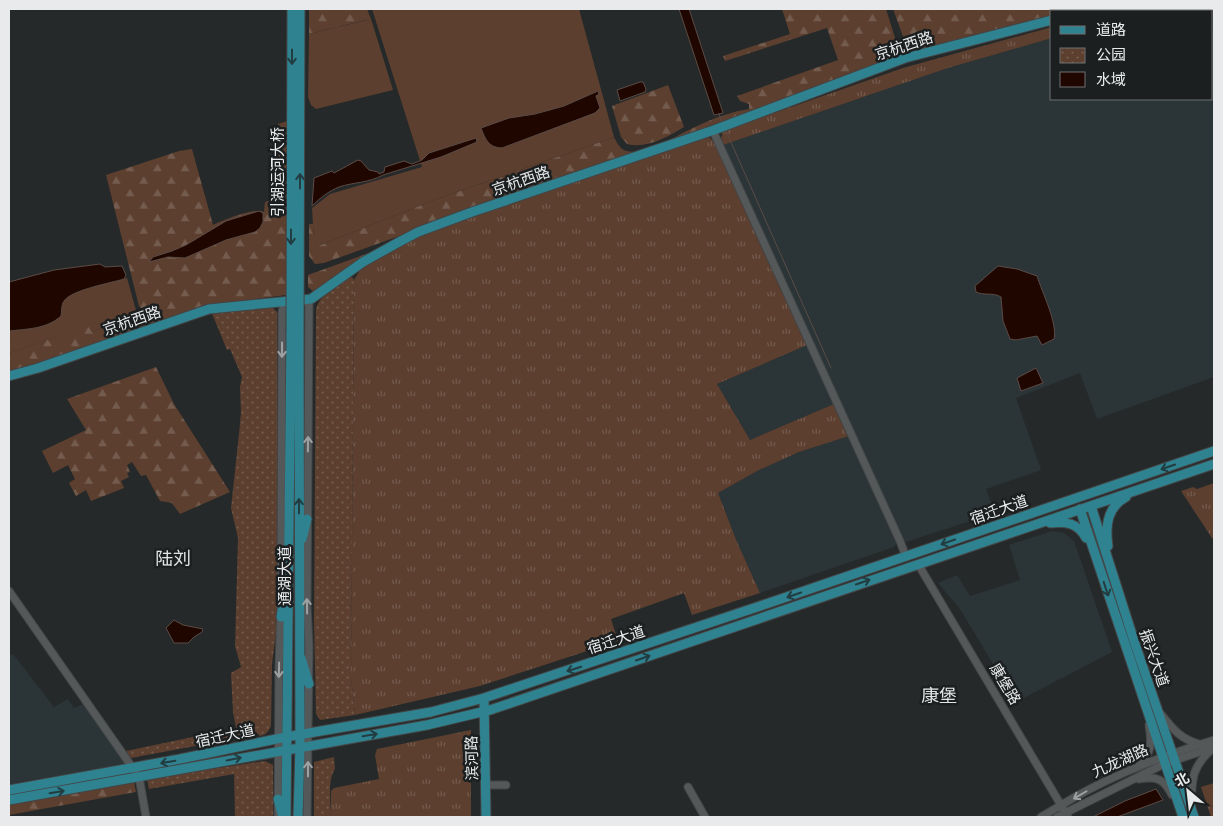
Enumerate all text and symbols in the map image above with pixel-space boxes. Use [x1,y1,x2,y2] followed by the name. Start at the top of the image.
[1050,10,1213,100] legend
[1096,21,1126,39] text: 道路
[873,28,935,64] street label: 京杭西路
[1096,46,1126,64] text: 公园
[287,49,297,65] one-way arrow
[1096,71,1126,89] text: 水域
[269,127,287,217] street label: 引湖运河大桥
[490,163,552,199] street label: 京杭西路
[295,174,304,190] one-way arrow
[286,229,296,245] one-way arrow
[101,303,163,339] street label: 京杭西路
[277,342,287,358] one-way arrow
[303,436,313,452] one-way arrow
[1161,463,1176,472] one-way arrow
[968,492,1030,528] street label: 宿迁大道
[294,498,304,514] one-way arrow
[941,538,956,547] one-way arrow
[276,546,294,606] street label: 通湖大道
[155,548,191,570] district label: 陆刘
[855,577,871,587] one-way arrow
[1102,581,1111,596] one-way arrow
[787,591,803,600] one-way arrow
[302,598,312,614] one-way arrow
[585,622,647,658] street label: 宿迁大道
[1136,627,1172,689] street label: 振兴大道
[635,653,651,662] one-way arrow
[986,660,1024,708] street label: 康堡路
[274,662,284,678] one-way arrow
[566,664,582,674] one-way arrow
[921,685,957,707] district label: 康堡
[194,721,256,751] street label: 宿迁大道
[361,730,377,740] one-way arrow
[463,735,481,781] street label: 滨河路
[1089,741,1151,781] street label: 九龙湖路
[225,754,241,764] one-way arrow
[160,757,176,767] one-way arrow
[303,761,313,777] one-way arrow
[1163,766,1213,816] north arrow
[1172,769,1192,791] text: 北
[48,786,64,796] one-way arrow
[1073,790,1088,800] one-way arrow

